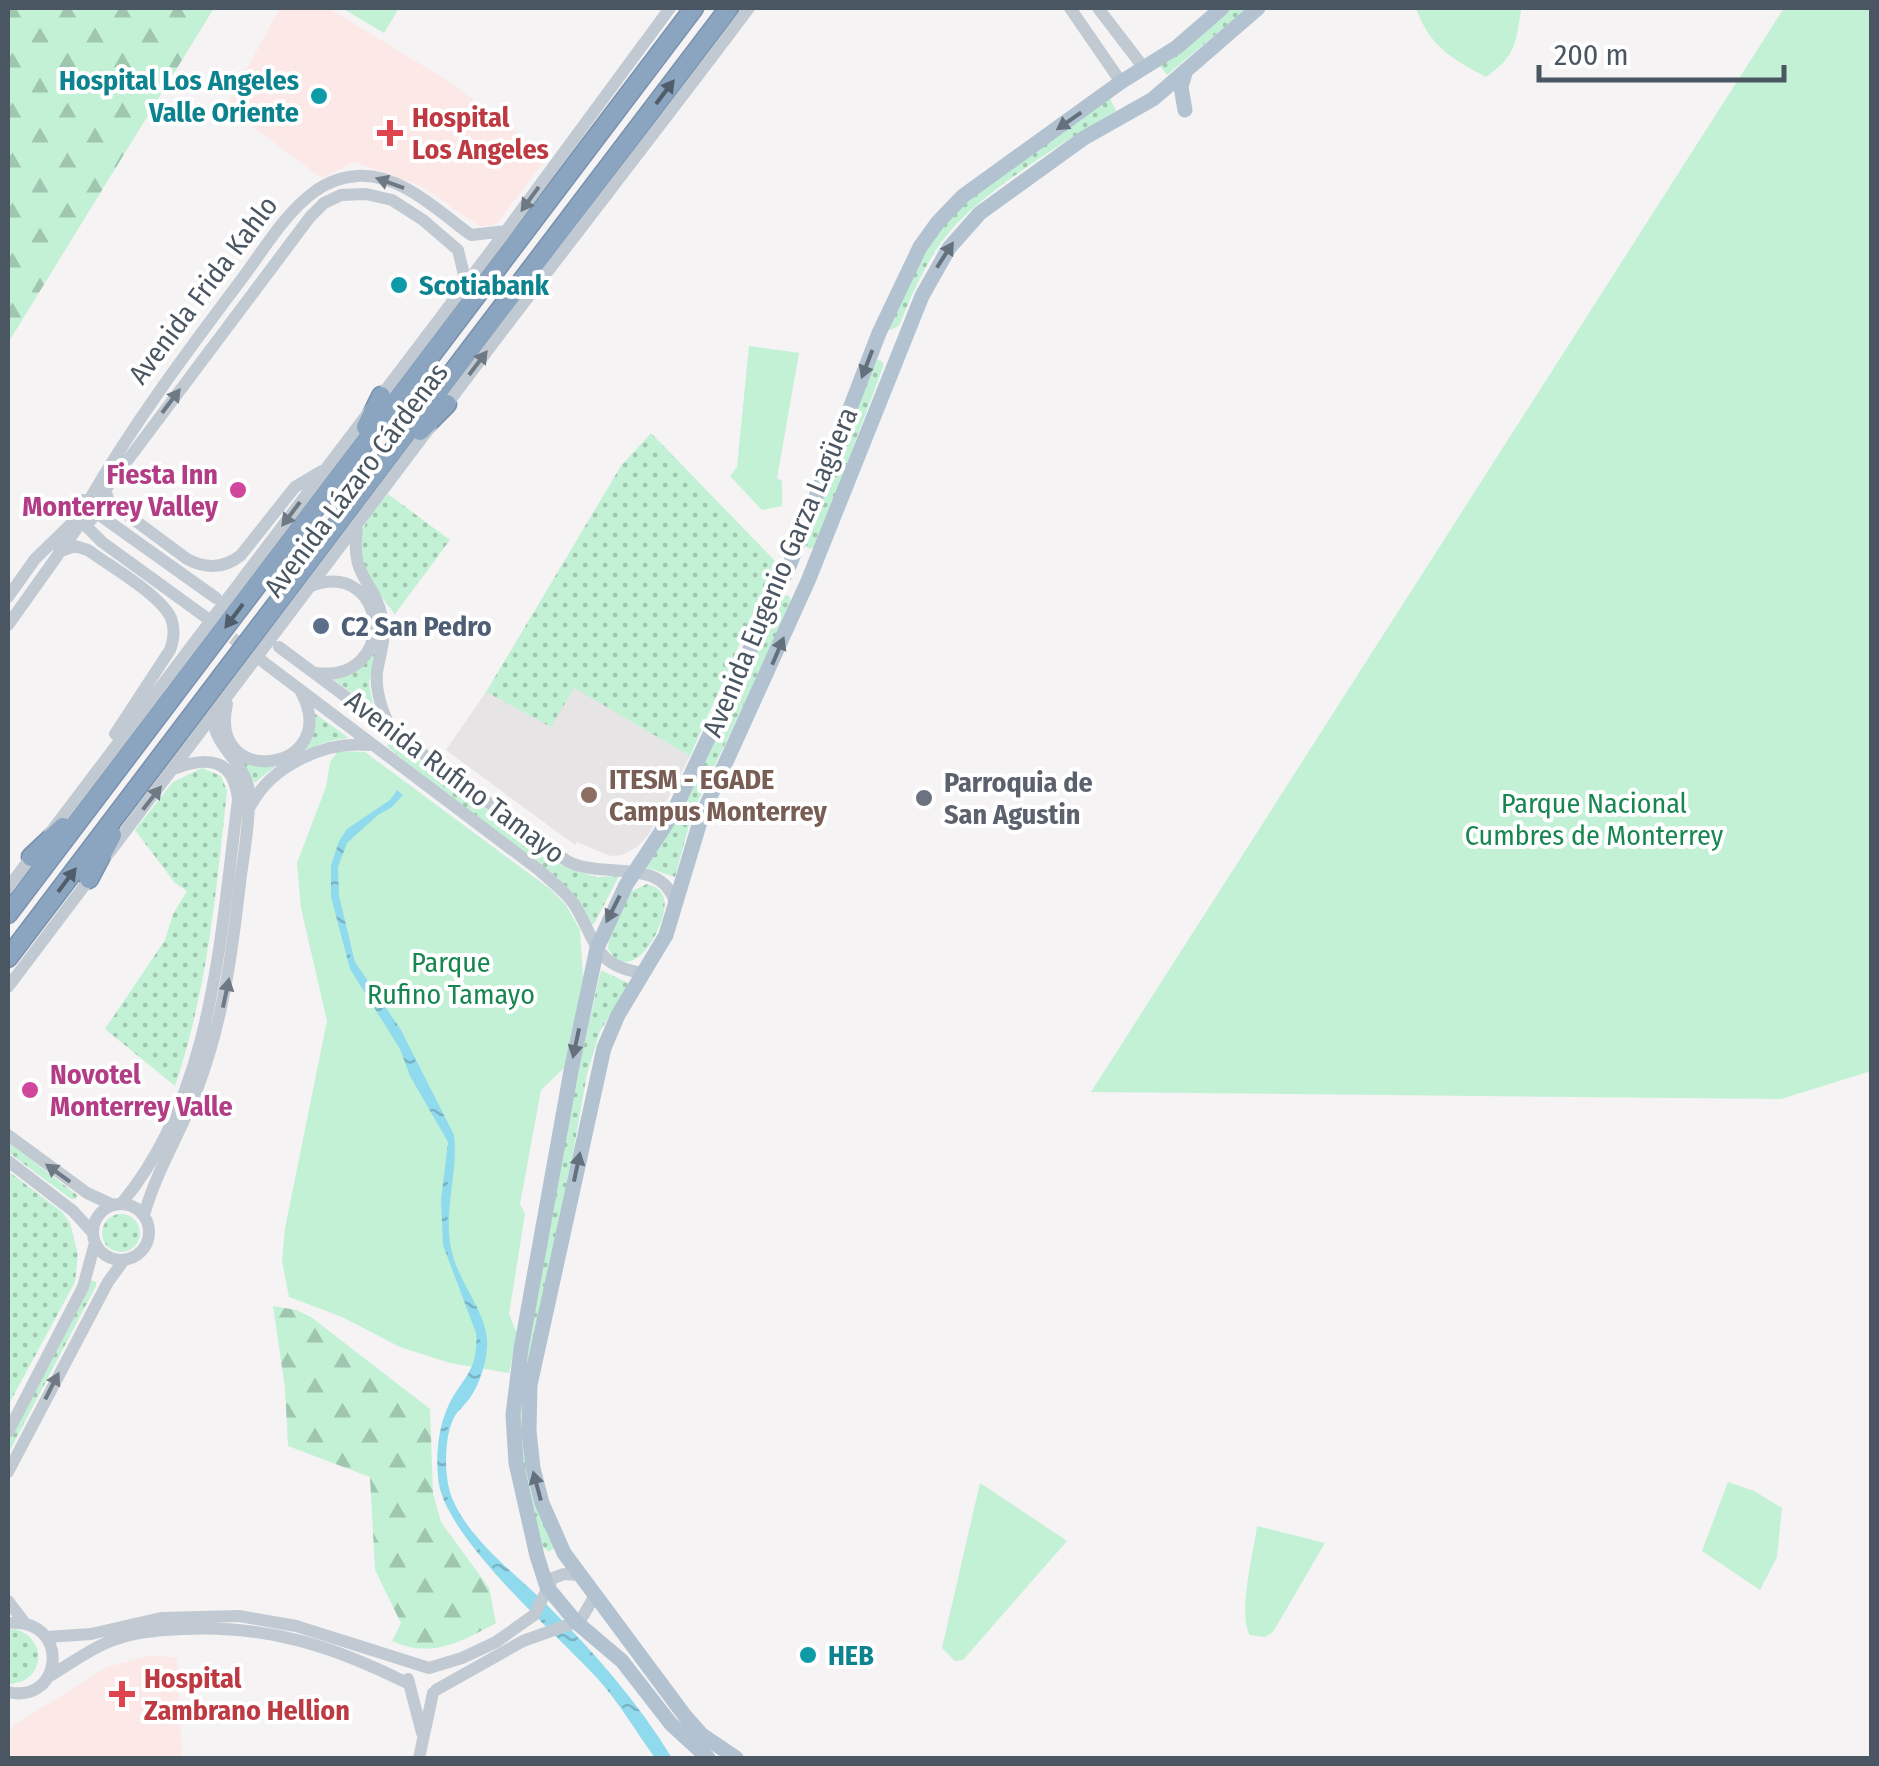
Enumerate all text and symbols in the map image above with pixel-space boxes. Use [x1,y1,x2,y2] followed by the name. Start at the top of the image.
[1539,20,1784,82] scale bar
[1554,37,1629,73] text: 200 m
[59,64,299,129] place label: Hospital Los Angeles Valle Oriente
[655,79,675,105] one-way arrow
[308,85,330,107] marker: Hospital Los Angeles Valle Oriente
[412,101,549,166] place label: Hospital Los Angeles
[1056,111,1082,130] one-way arrow
[377,120,403,146] marker: Hospital Los Angeles
[374,175,404,190] one-way arrow
[520,186,540,212] one-way arrow
[122,190,284,390] street label: Avenida Frida Kahlo
[936,241,954,269] one-way arrow
[419,269,550,302] place label: Scotiabank
[388,274,410,296] marker: Scotiabank
[859,349,874,379] one-way arrow
[467,350,487,376] one-way arrow
[257,356,455,604] street label: Avenida Lázaro Cárdenas
[161,388,181,414] one-way arrow
[695,402,865,742] street label: Avenida Eugenio Garza Lagüera
[22,458,219,523] place label: Fiesta Inn Monterrey Valley
[227,479,249,501] marker: Fiesta Inn Monterrey Valley
[281,501,302,527] one-way arrow
[224,603,244,629] one-way arrow
[341,610,492,643] place label: C2 San Pedro
[310,615,332,637] marker: C2 San Pedro
[770,636,786,666] one-way arrow
[339,684,571,870] street label: Avenida Rufino Tamayo
[609,763,828,828] place label: ITESM - EGADE Campus Monterrey
[944,766,1093,831] place label: Parroquia de San Agustin
[578,784,600,806] marker: ITESM - EGADE Campus Monterrey
[141,785,162,811] one-way arrow
[913,787,935,809] marker: Parroquia de San Agustin
[1465,787,1724,852] park label: Parque Nacional Cumbres de Monterrey
[56,868,77,894] one-way arrow
[605,895,622,924] one-way arrow
[367,946,535,1011] park label: Parque Rufino Tamayo
[218,977,234,1008] one-way arrow
[568,1028,584,1059] one-way arrow
[50,1058,233,1123] place label: Novotel Monterrey Valle
[19,1079,41,1101] marker: Novotel Monterrey Valle
[570,1151,585,1182] one-way arrow
[45,1164,72,1183] one-way arrow
[43,1371,60,1400] one-way arrow
[529,1470,545,1501] one-way arrow
[828,1639,874,1672] place label: HEB
[797,1644,819,1666] marker: HEB
[144,1662,350,1727] place label: Hospital Zambrano Hellion
[109,1681,135,1707] marker: Hospital Zambrano Hellion

